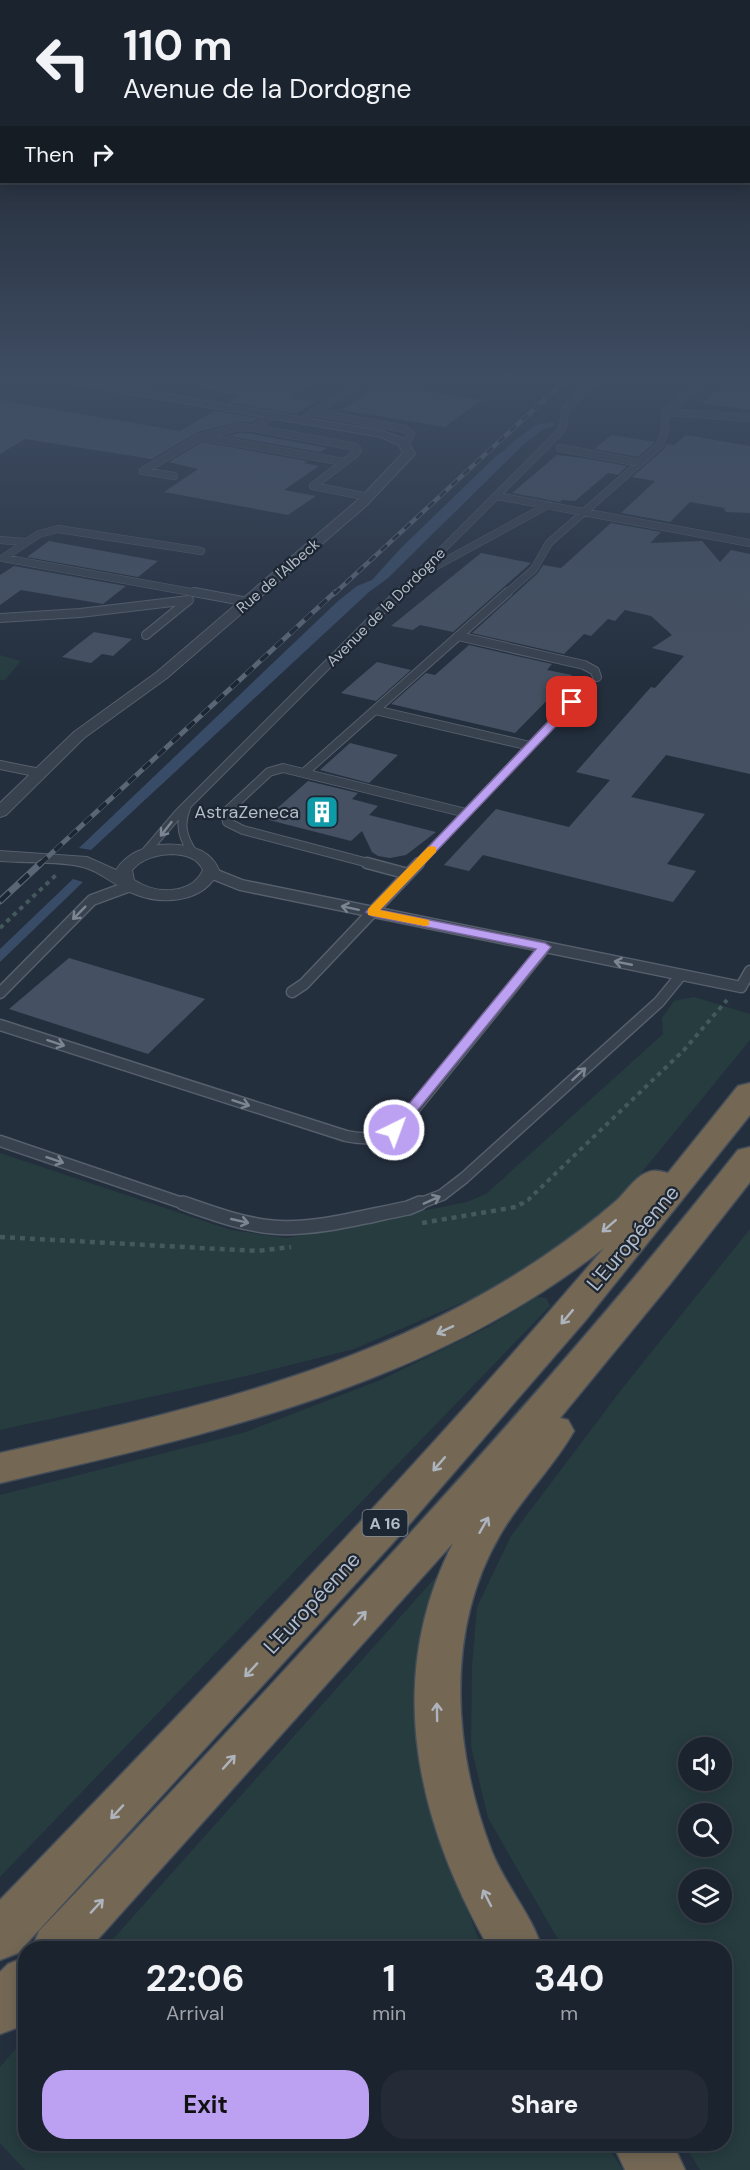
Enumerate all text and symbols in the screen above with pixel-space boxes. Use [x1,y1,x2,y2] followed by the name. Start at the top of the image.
[123,18,233,73] text: 110 m
[24,24,102,102] icon: left
[123,71,412,106] text: Avenue de la Dordogne
[86,138,119,171] icon: right
[24,140,74,169] text: Then
[232,534,324,618] street label: Rue de l'Albeck
[322,543,450,671] street label: Avenue de la Dordogne
[546,676,597,727] pin
[555,685,588,718] icon: arrive
[304,794,340,830] building icon: AstraZeneca
[194,800,299,824] place label: AstraZeneca
[159,821,172,837] one-way arrow
[341,901,360,913] one-way arrow
[72,905,87,920] one-way arrow
[614,957,634,968] one-way arrow
[46,1038,65,1049] one-way arrow
[572,1067,587,1081] one-way arrow
[231,1098,250,1109] one-way arrow
[362,1098,426,1162] position arrow
[45,1155,64,1166] one-way arrow
[581,1179,686,1297] street label: L'Européenne
[422,1193,440,1205] one-way arrow
[230,1216,249,1228] one-way arrow
[602,1219,617,1233] one-way arrow
[560,1309,574,1324] one-way arrow
[437,1325,455,1337] one-way arrow
[432,1456,446,1471] one-way arrow
[362,1510,408,1536] road number: A 16
[478,1517,490,1534] one-way arrow
[257,1546,367,1660] street label: L'Européenne
[353,1611,367,1626] one-way arrow
[243,1662,258,1677] one-way arrow
[431,1702,443,1722] one-way arrow
[678,1737,732,1923] map controls
[678,1737,732,1791] button: sound
[222,1755,236,1770] one-way arrow
[678,1803,732,1857] button: search
[110,1804,124,1819] one-way arrow
[678,1869,732,1923] button: layers
[481,1889,493,1907] one-way arrow
[90,1898,104,1913] one-way arrow
[146,1955,245,2002] text: 22:06
[383,1955,396,2002] text: 1
[534,1955,604,2002] text: 340
[166,2000,224,2026] text: Arrival
[372,2000,406,2026] text: min
[560,2000,578,2026] text: m
[42,2070,369,2139] button: Exit
[381,2070,708,2139] button: Share

